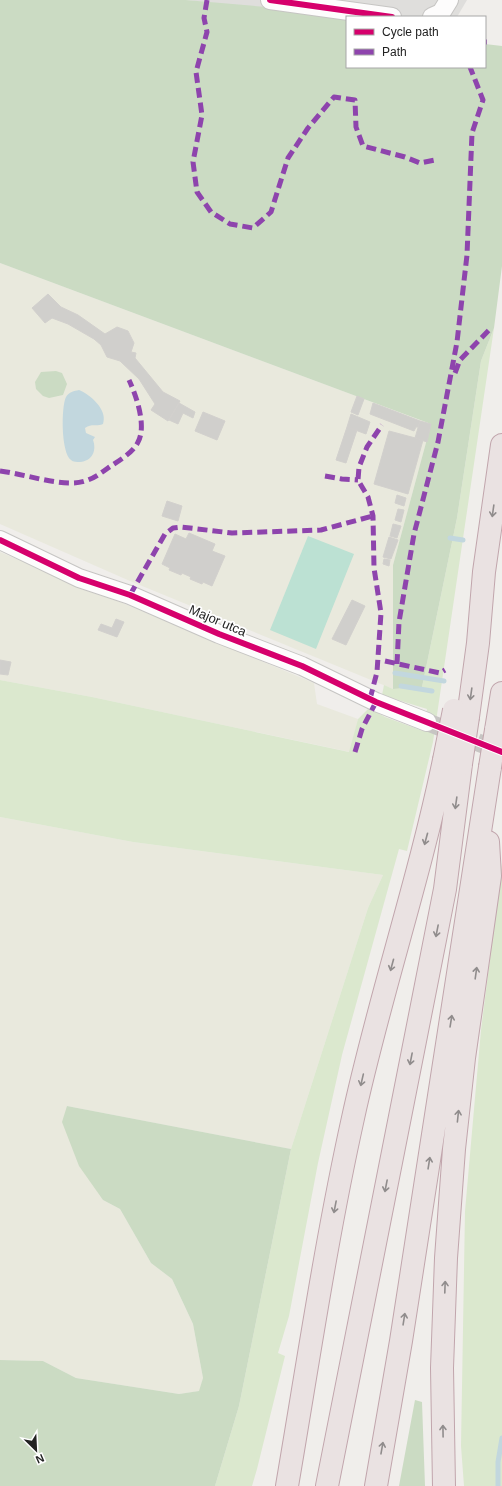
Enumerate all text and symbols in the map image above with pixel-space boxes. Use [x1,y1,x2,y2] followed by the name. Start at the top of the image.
[346,16,486,68] legend
[382,25,439,39] text: Cycle path
[382,45,407,59] text: Path
[489,504,497,517] one-way arrow
[187,602,249,640] street label: Major utca
[467,687,475,700] one-way arrow
[452,796,460,809] one-way arrow
[421,832,429,845] one-way arrow
[432,924,440,937] one-way arrow
[388,958,395,971] one-way arrow
[472,967,480,980] one-way arrow
[447,1015,455,1028] one-way arrow
[407,1052,415,1065] one-way arrow
[358,1073,365,1086] one-way arrow
[454,1110,462,1123] one-way arrow
[425,1157,433,1170] one-way arrow
[382,1179,390,1192] one-way arrow
[331,1200,339,1213] one-way arrow
[442,1281,449,1294] one-way arrow
[400,1313,408,1326] one-way arrow
[439,1425,447,1438] one-way arrow
[16,1430,56,1470] north arrow
[379,1441,387,1454] one-way arrow
[34,1452,46,1466] text: N

